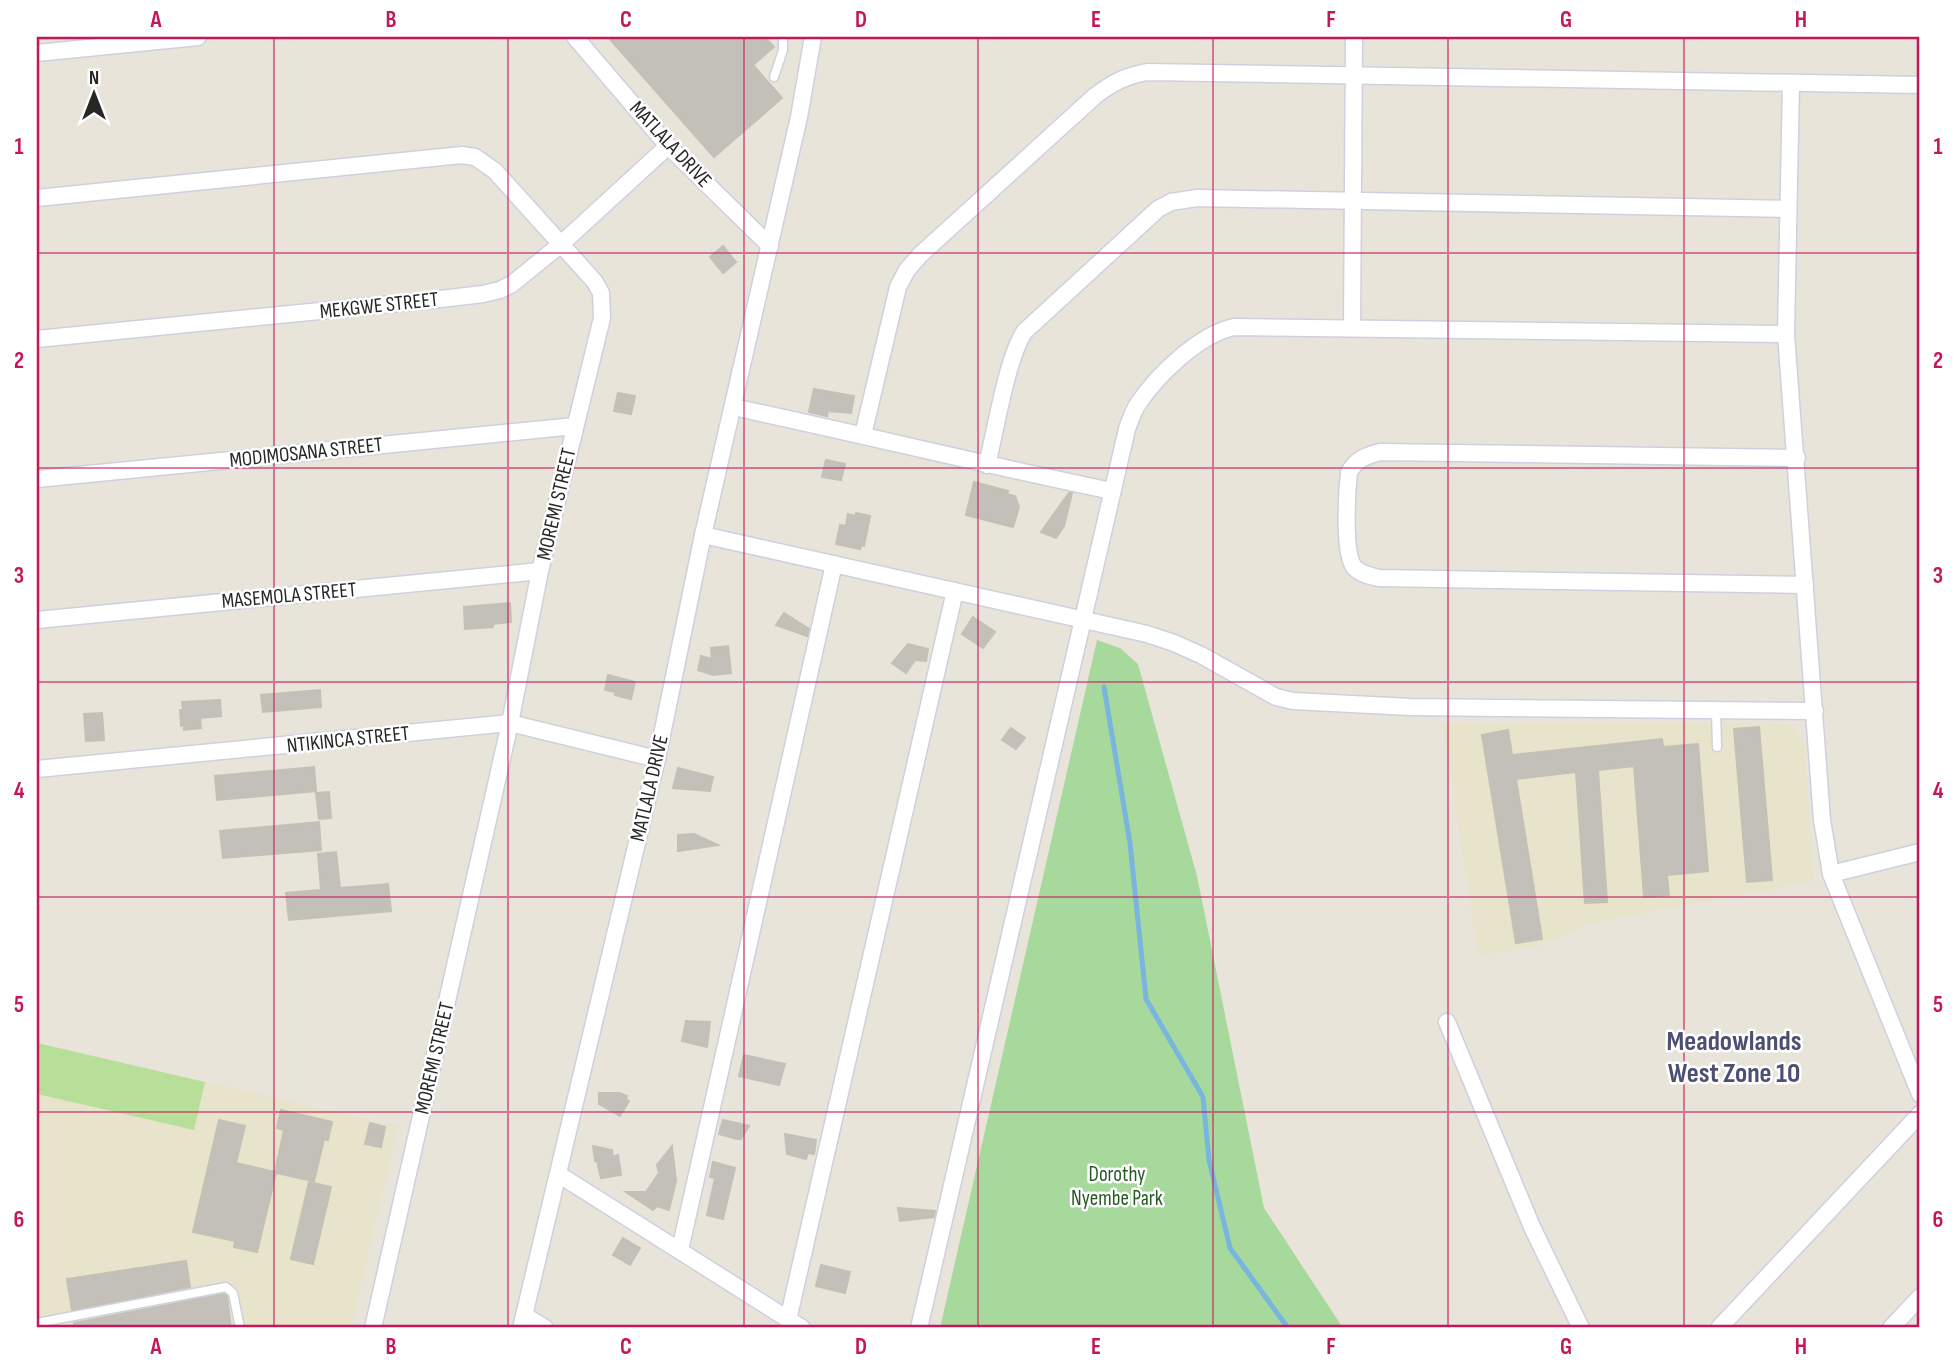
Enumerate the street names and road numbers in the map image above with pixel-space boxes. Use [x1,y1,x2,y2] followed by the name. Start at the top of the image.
[624,96,717,193] street label: MATLALA DRIVE
[318,287,440,324] street label: MEKGWE STREET
[228,432,384,473] street label: MODIMOSANA STREET
[531,445,582,563] street label: MOREMI STREET
[221,577,358,614] street label: MASEMOLA STREET
[285,721,411,758] street label: NTIKINCA STREET
[625,732,674,844] street label: MATLALA DRIVE
[409,999,460,1117] street label: MOREMI STREET

